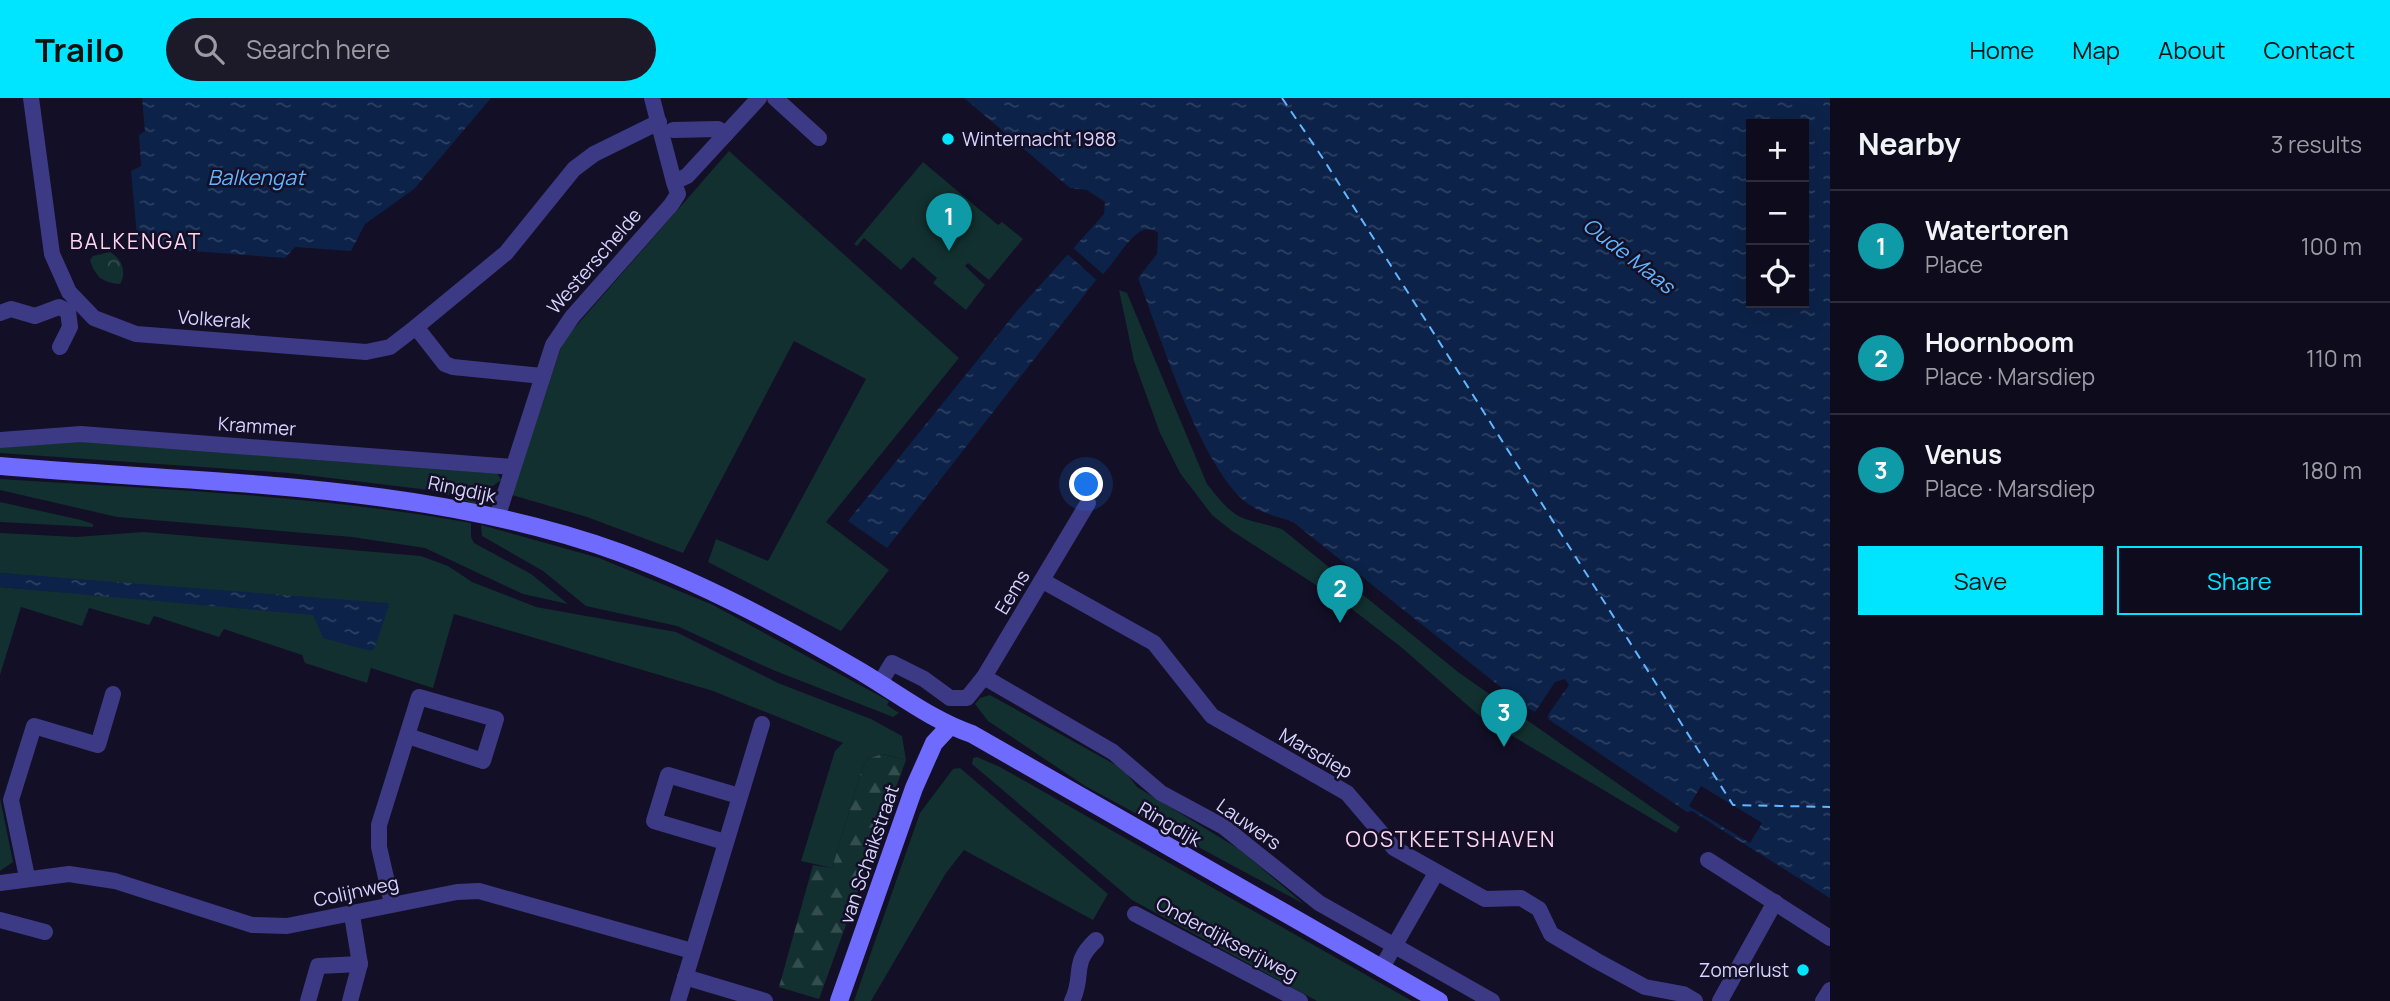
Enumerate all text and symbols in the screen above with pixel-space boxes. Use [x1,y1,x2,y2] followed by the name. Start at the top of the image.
[166,18,656,81] search box
[35,27,124,72] text: Trailo
[190,30,228,68] icon: search
[246,31,391,67] text: Search here
[1969,33,2034,66] text: Home
[2072,33,2120,66] text: Map
[2158,33,2226,66] text: About
[2264,33,2355,66] text: Contact
[1746,119,1809,308] map controls
[1746,119,1809,182] button: +
[1858,123,1961,164] text: Nearby
[962,126,1117,152] place label: Winternacht 1988
[2271,128,2362,160] text: 3 results
[940,131,956,147] marker: Winternacht 1988
[208,163,307,191] water label: Balkengat
[1746,182,1809,245] button: −
[926,193,972,251] pin: 1
[541,203,647,319] street label: Westerschelde
[1578,211,1682,301] water label: Oude Maas
[1925,212,2069,248] text: Watertoren
[70,227,202,255] district label: BALKENGAT
[1876,230,1886,262] text: 1
[2301,230,2362,262] text: 100 m
[1746,245,1809,308] button: locate
[1925,248,1983,280] text: Place
[177,303,252,335] street label: Volkerak
[1925,324,2074,360] text: Hoornboom
[1874,342,1888,374] text: 2
[2306,342,2362,374] text: 110 m
[1925,360,2095,392] text: Place · Marsdiep
[217,410,297,442] street label: Krammer
[1925,436,2002,472] text: Venus
[1874,454,1888,486] text: 3
[2302,454,2362,486] text: 180 m
[1069,467,1103,501] your location
[426,469,499,509] street label: Ringdijk
[1925,472,2095,504] text: Place · Marsdiep
[1858,546,2103,615] button: Save
[2117,546,2362,615] button: Share
[989,565,1035,619] street label: Eems
[1317,565,1363,623] pin: 2
[1481,689,1527,747] pin: 3
[1275,722,1357,784] street label: Marsdiep
[833,781,905,927] street label: van Schaikstraat
[1212,792,1286,856] street label: Lauwers
[1134,796,1207,853] street label: Ringdijk
[1346,825,1556,853] district label: OOSTKEETSHAVEN
[311,869,401,913] street label: Colijnweg
[1151,891,1303,987] street label: Onderdijkserijweg
[1699,957,1789,983] place label: Zomerlust
[1795,962,1811,978] marker: Zomerlust

